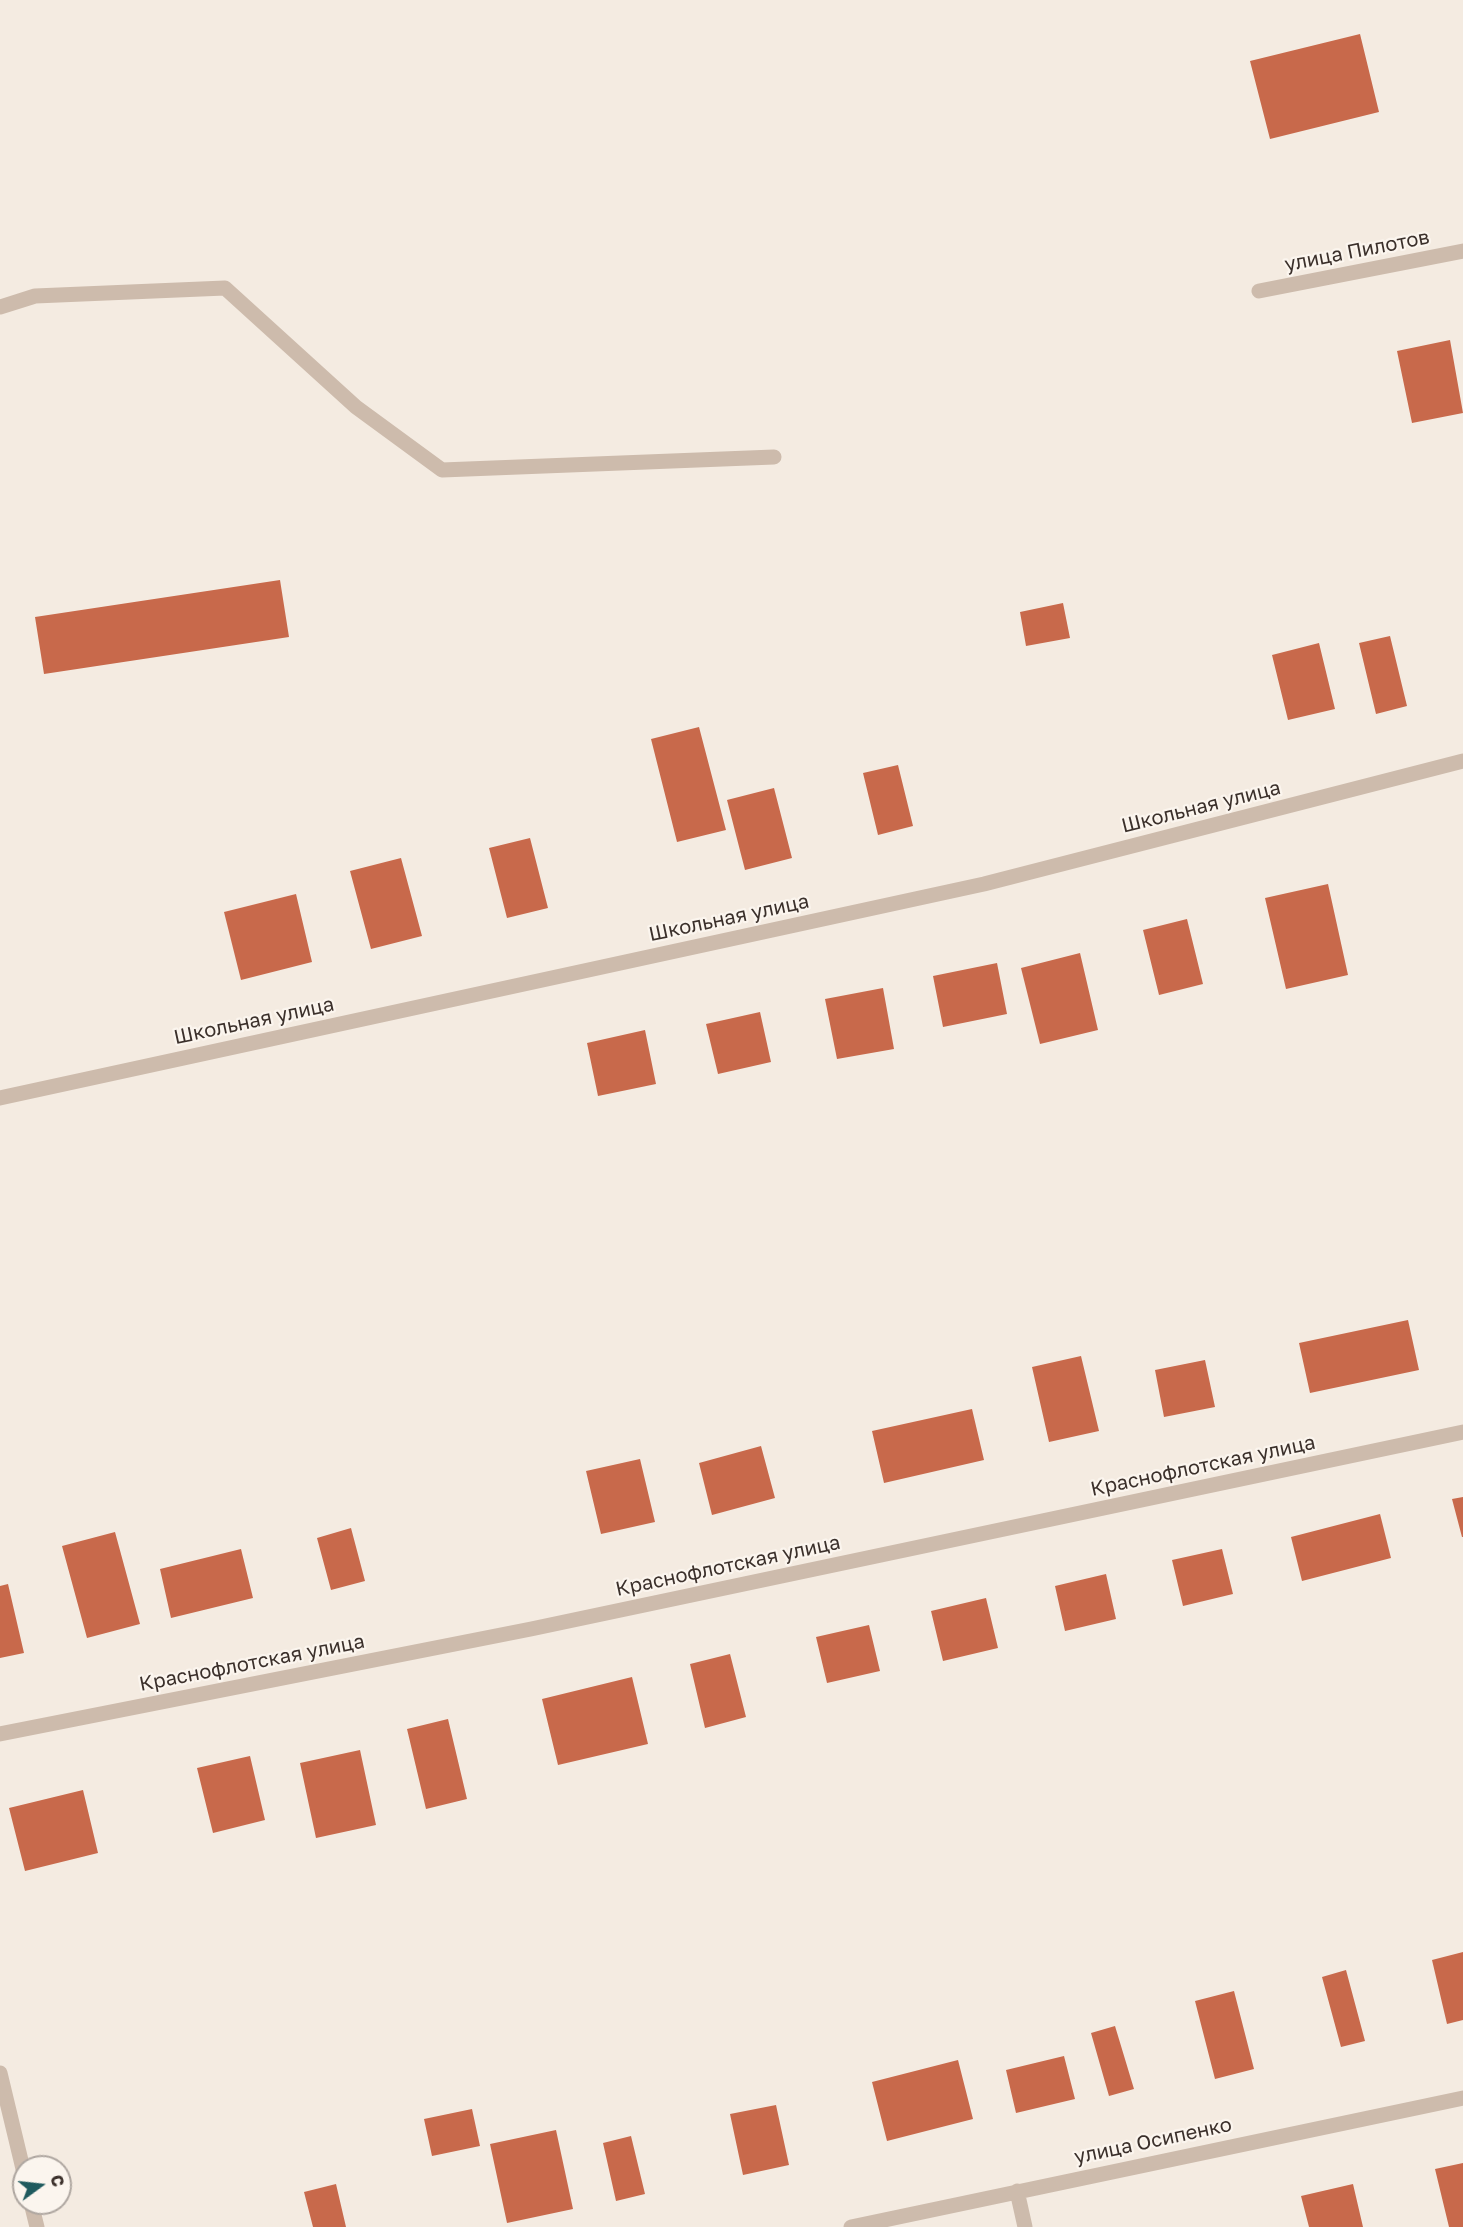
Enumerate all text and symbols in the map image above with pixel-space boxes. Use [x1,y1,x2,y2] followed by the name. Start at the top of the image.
[1282,225,1432,277] street label: улица Пилотов
[1119,776,1283,838] street label: Школьная улица
[647,889,811,947] street label: Школьная улица
[172,992,336,1050] street label: Школьная улица
[1089,1430,1317,1502] street label: Краснофлотская улица
[614,1530,842,1602] street label: Краснофлотская улица
[137,1629,367,1697] street label: Краснофлотская улица
[1072,2113,1234,2169] street label: улица Осипенко
[12,2155,72,2215] north arrow
[46,2173,69,2189] text: С

